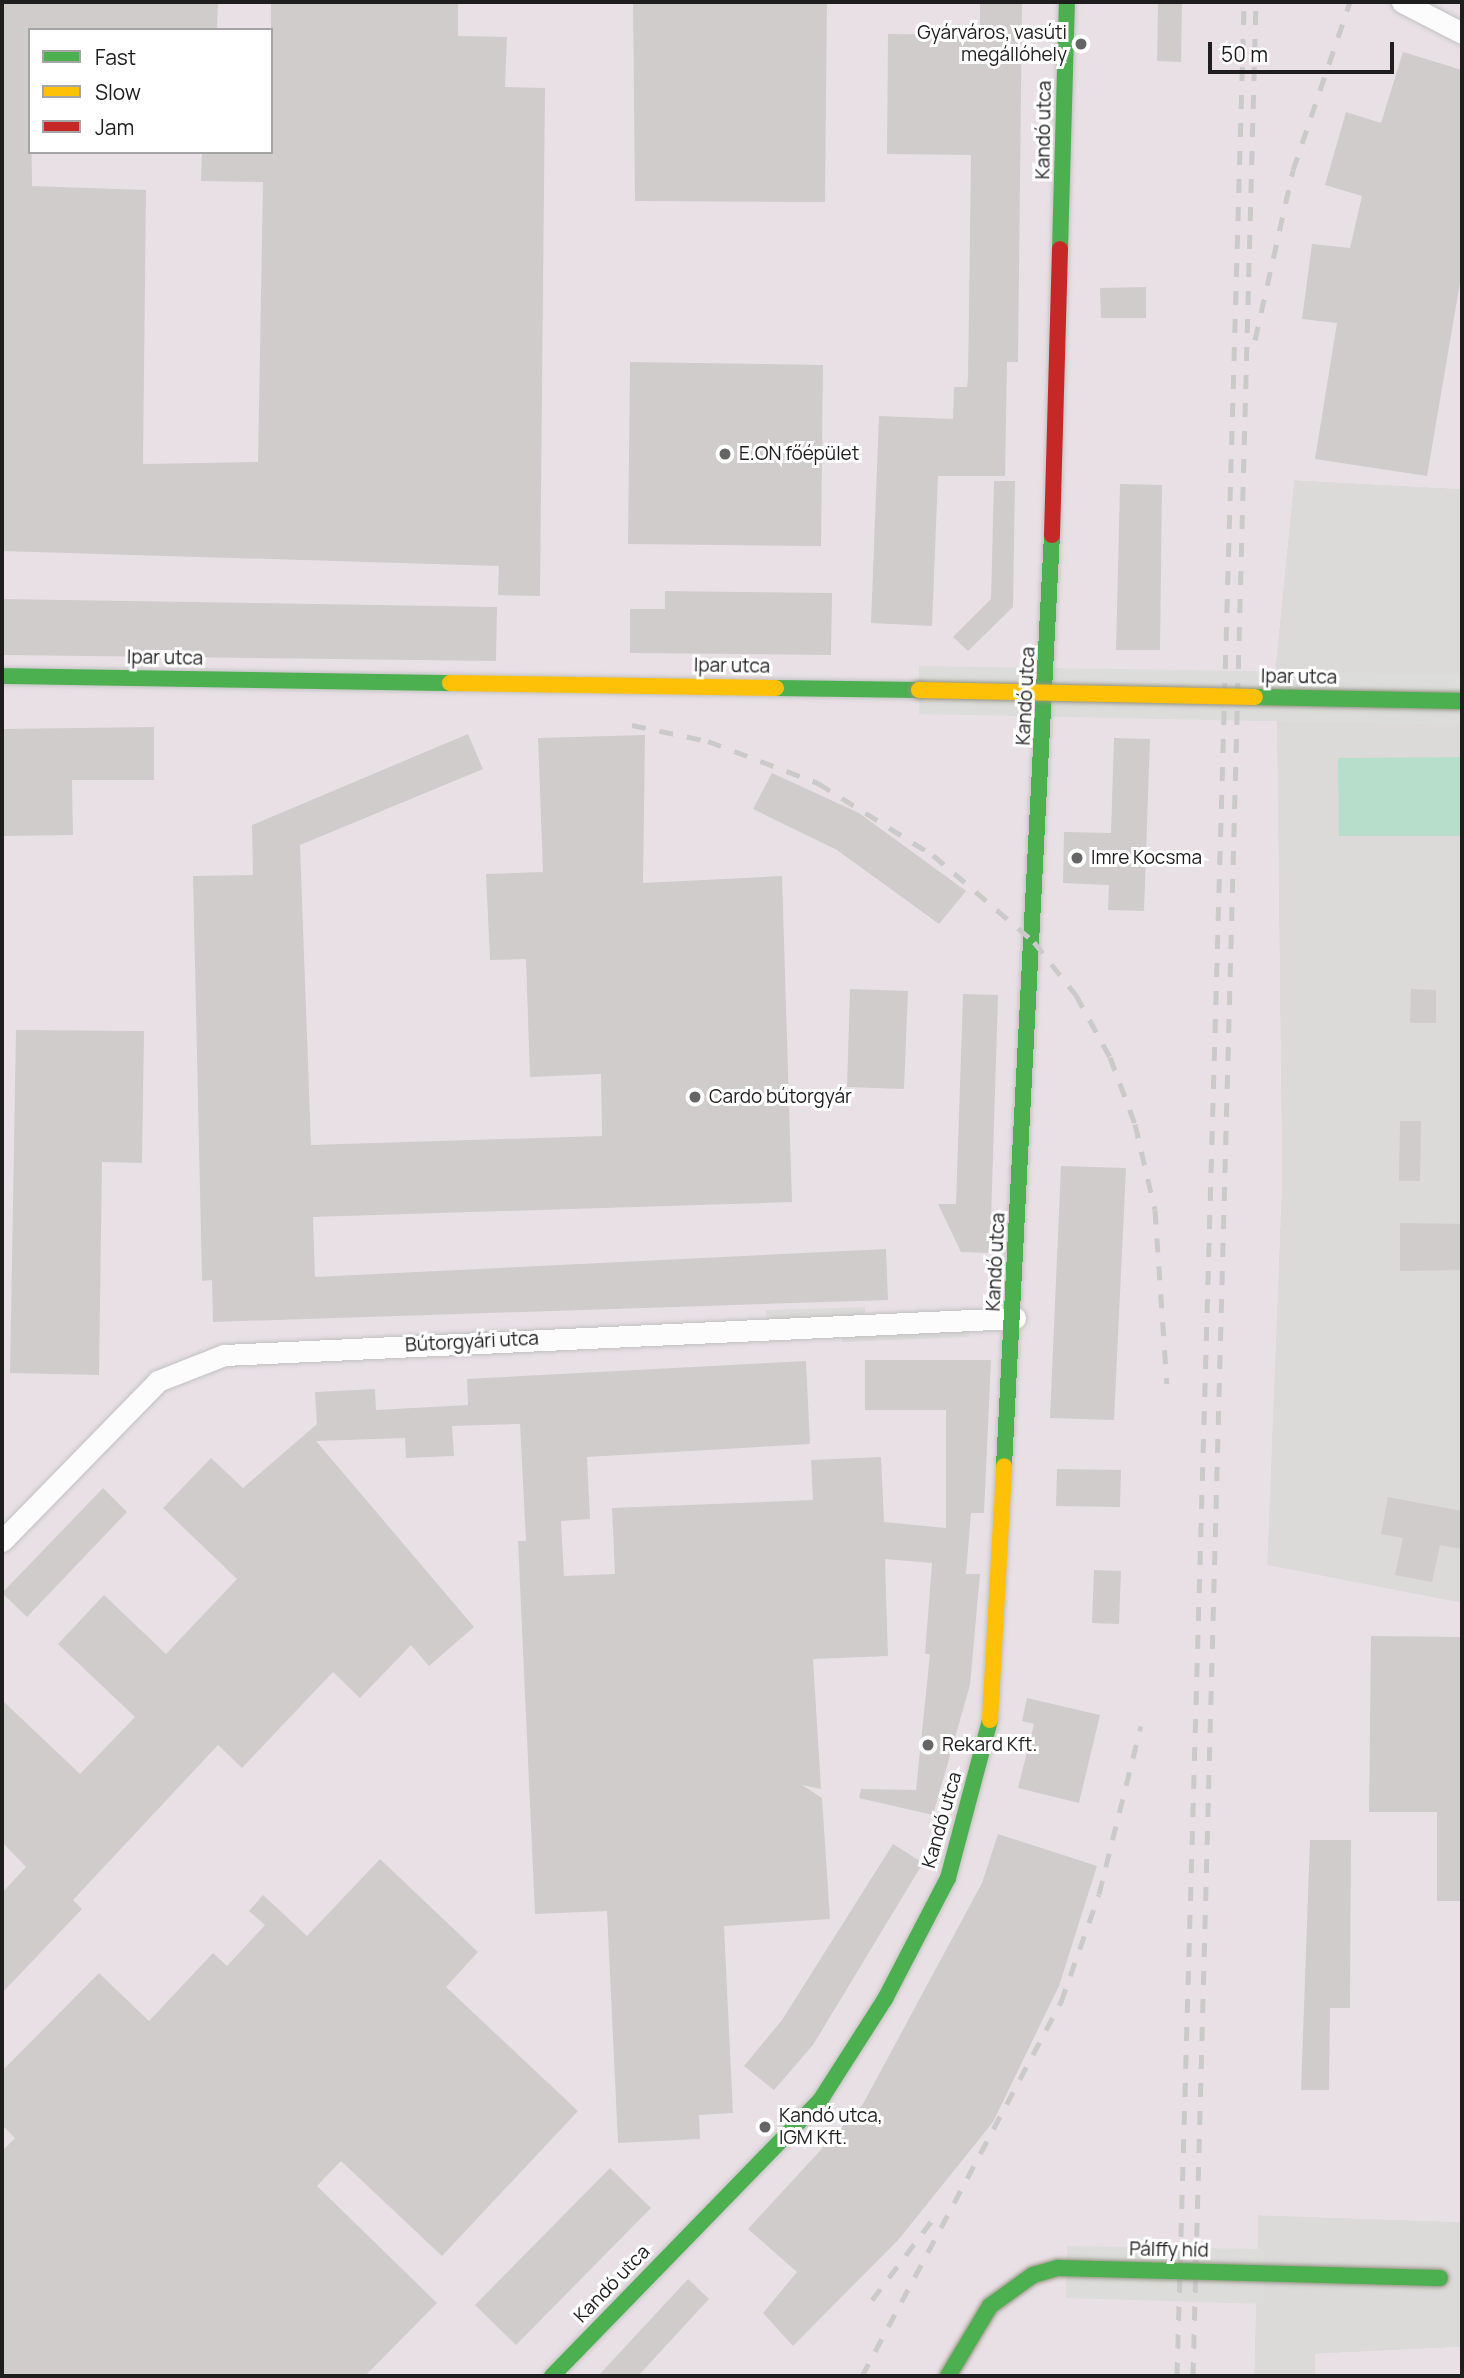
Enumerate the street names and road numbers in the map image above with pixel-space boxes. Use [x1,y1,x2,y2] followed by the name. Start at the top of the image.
[1032,80,1056,180] street label: Kandó utca
[127,646,203,670] street label: Ipar utca
[1012,646,1040,746] street label: Kandó utca
[694,654,770,678] street label: Ipar utca
[1261,665,1337,689] street label: Ipar utca
[982,1212,1010,1312] street label: Kandó utca
[405,1327,539,1357] street label: Bútorgyári utca
[917,1769,967,1871] street label: Kandó utca
[1129,2238,1209,2262] street label: Pálffy híd
[569,2241,655,2327] street label: Kandó utca

